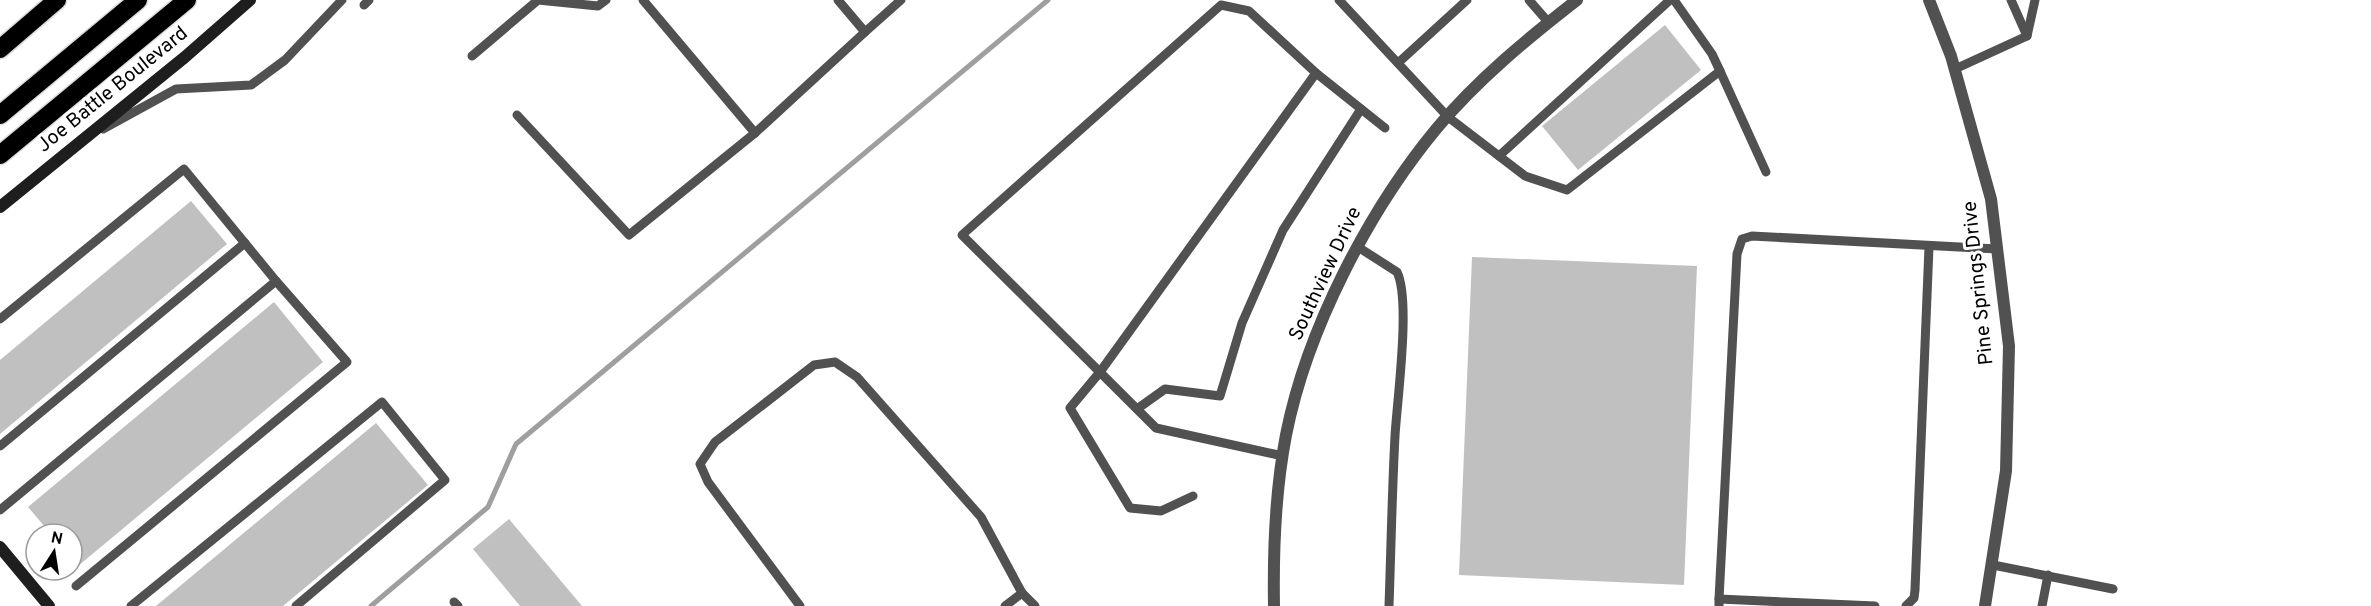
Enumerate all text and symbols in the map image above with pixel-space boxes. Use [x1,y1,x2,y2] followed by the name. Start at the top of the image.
[32,21,194,159] street label: Joe Battle Boulevard
[1957,200,2001,366] street label: Pine Springs Drive
[1284,203,1368,345] street label: Southview Drive
[24,522,84,582] north arrow
[49,528,64,550] text: N

